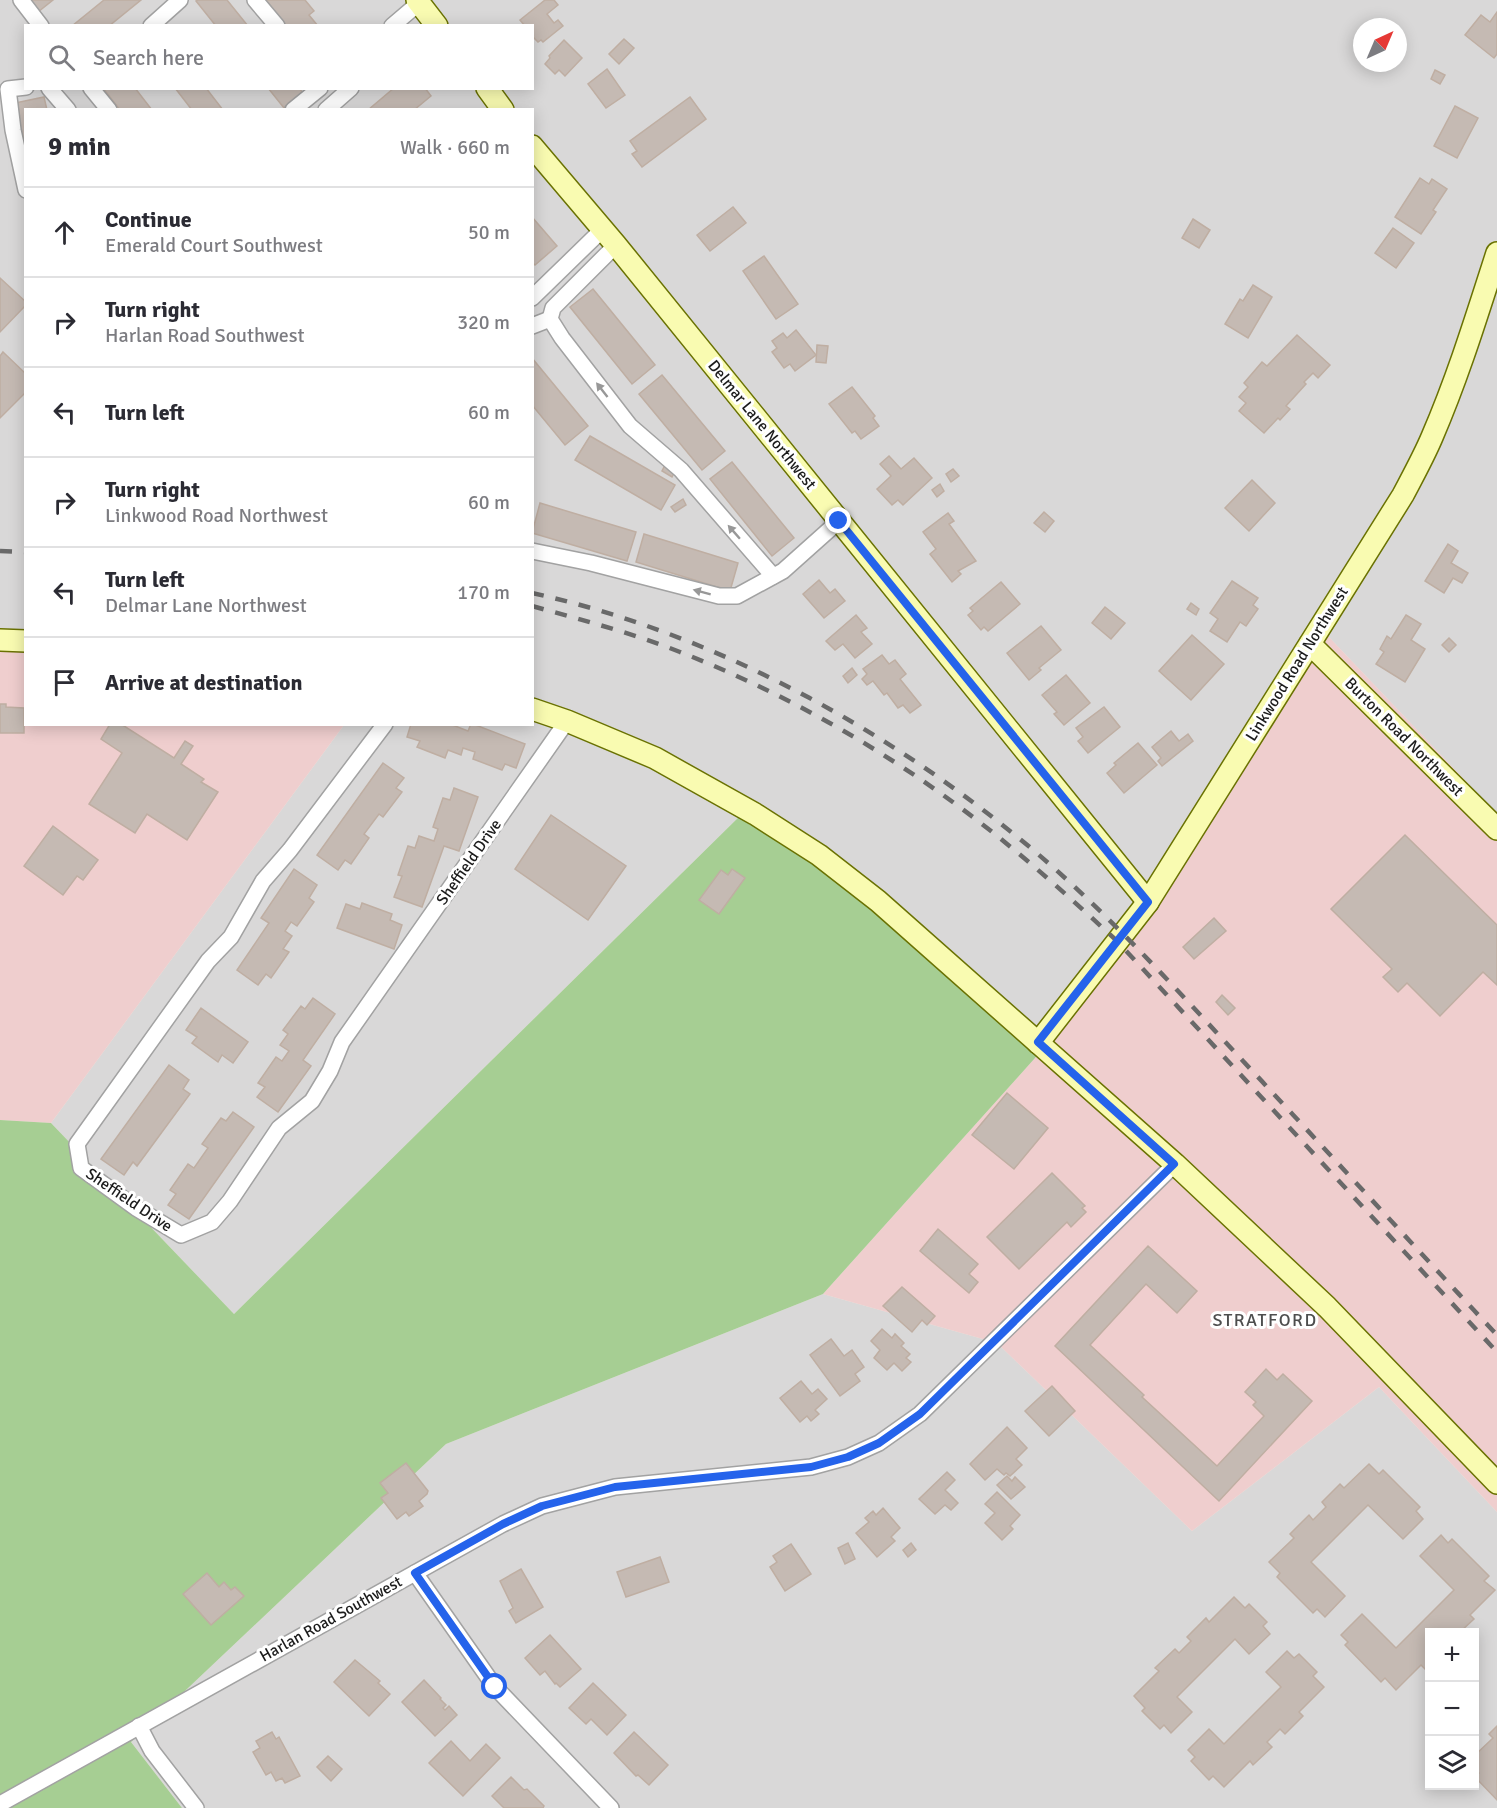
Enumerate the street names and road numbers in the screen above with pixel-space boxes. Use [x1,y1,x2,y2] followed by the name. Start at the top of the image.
[703,356,821,494] street label: Delmar Lane Northwest
[1241,583,1353,745] street label: Linkwood Road Northwest
[1340,673,1468,801] street label: Burton Road Northwest
[432,815,506,909] street label: Sheffield Drive
[82,1164,176,1236] street label: Sheffield Drive
[256,1571,406,1666] street label: Harlan Road Southwest

